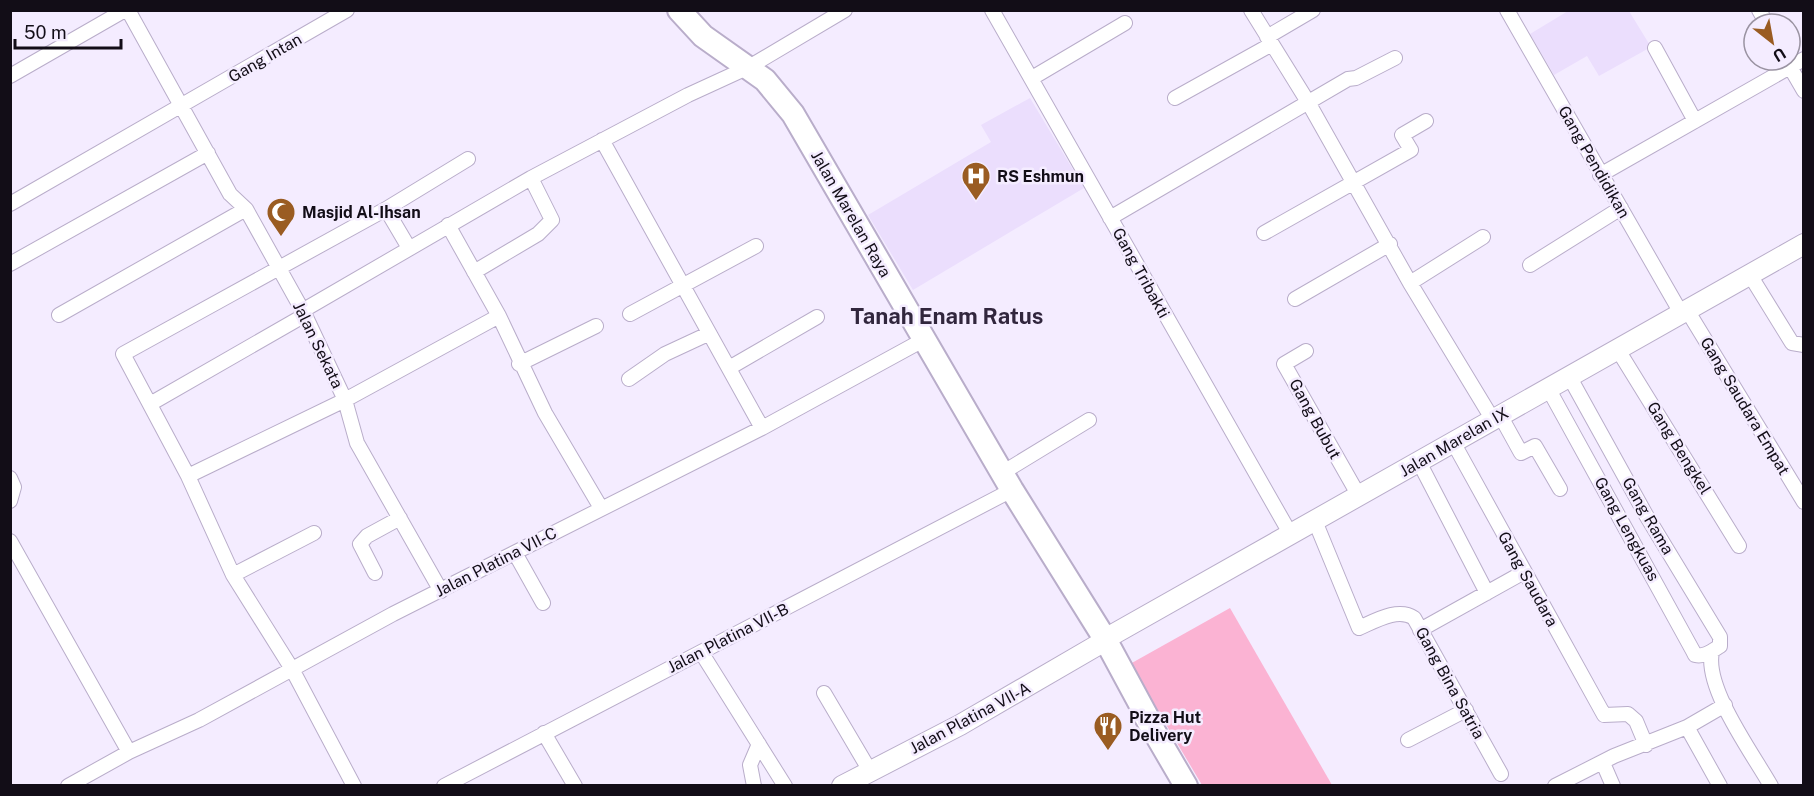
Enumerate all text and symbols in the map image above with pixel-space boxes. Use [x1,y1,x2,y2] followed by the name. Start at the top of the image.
[15,12,122,50] scale bar
[1742,12,1802,72] north arrow
[24,22,67,43] text: 50 m
[225,29,305,87] street label: Gang Intan
[1770,43,1789,66] text: U
[1554,103,1634,221] street label: Gang Pendidikan
[807,147,895,281] street label: Jalan Marelan Raya
[960,160,992,202] hospital icon: RS Eshmun
[997,167,1084,186] place label: RS Eshmun
[265,196,297,238] mosque icon: Masjid Al-Ihsan
[302,203,421,222] place label: Masjid Al-Ihsan
[1108,225,1174,321] street label: Gang Tribakti
[289,299,347,391] street label: Jalan Sekata
[851,303,1043,329] district label: Tanah Enam Ratus
[1696,334,1794,478] street label: Gang Saudara Empat
[1285,376,1345,462] street label: Gang Bubut
[1643,398,1715,498] street label: Gang Bengkel
[1396,403,1512,481] street label: Jalan Marelan IX
[1591,474,1663,584] street label: Gang Lengkuas
[1618,474,1678,558] street label: Gang Rama
[432,523,560,601] street label: Jalan Platina VII-C
[1494,528,1562,630] street label: Gang Saudara
[664,599,792,677] street label: Jalan Platina VII-B
[1411,624,1489,742] street label: Gang Bina Satria
[906,678,1034,758] street label: Jalan Platina VII-A
[1129,708,1202,745] place label: Pizza Hut Delivery
[1092,710,1124,752] restaurant icon: Pizza Hut Delivery

